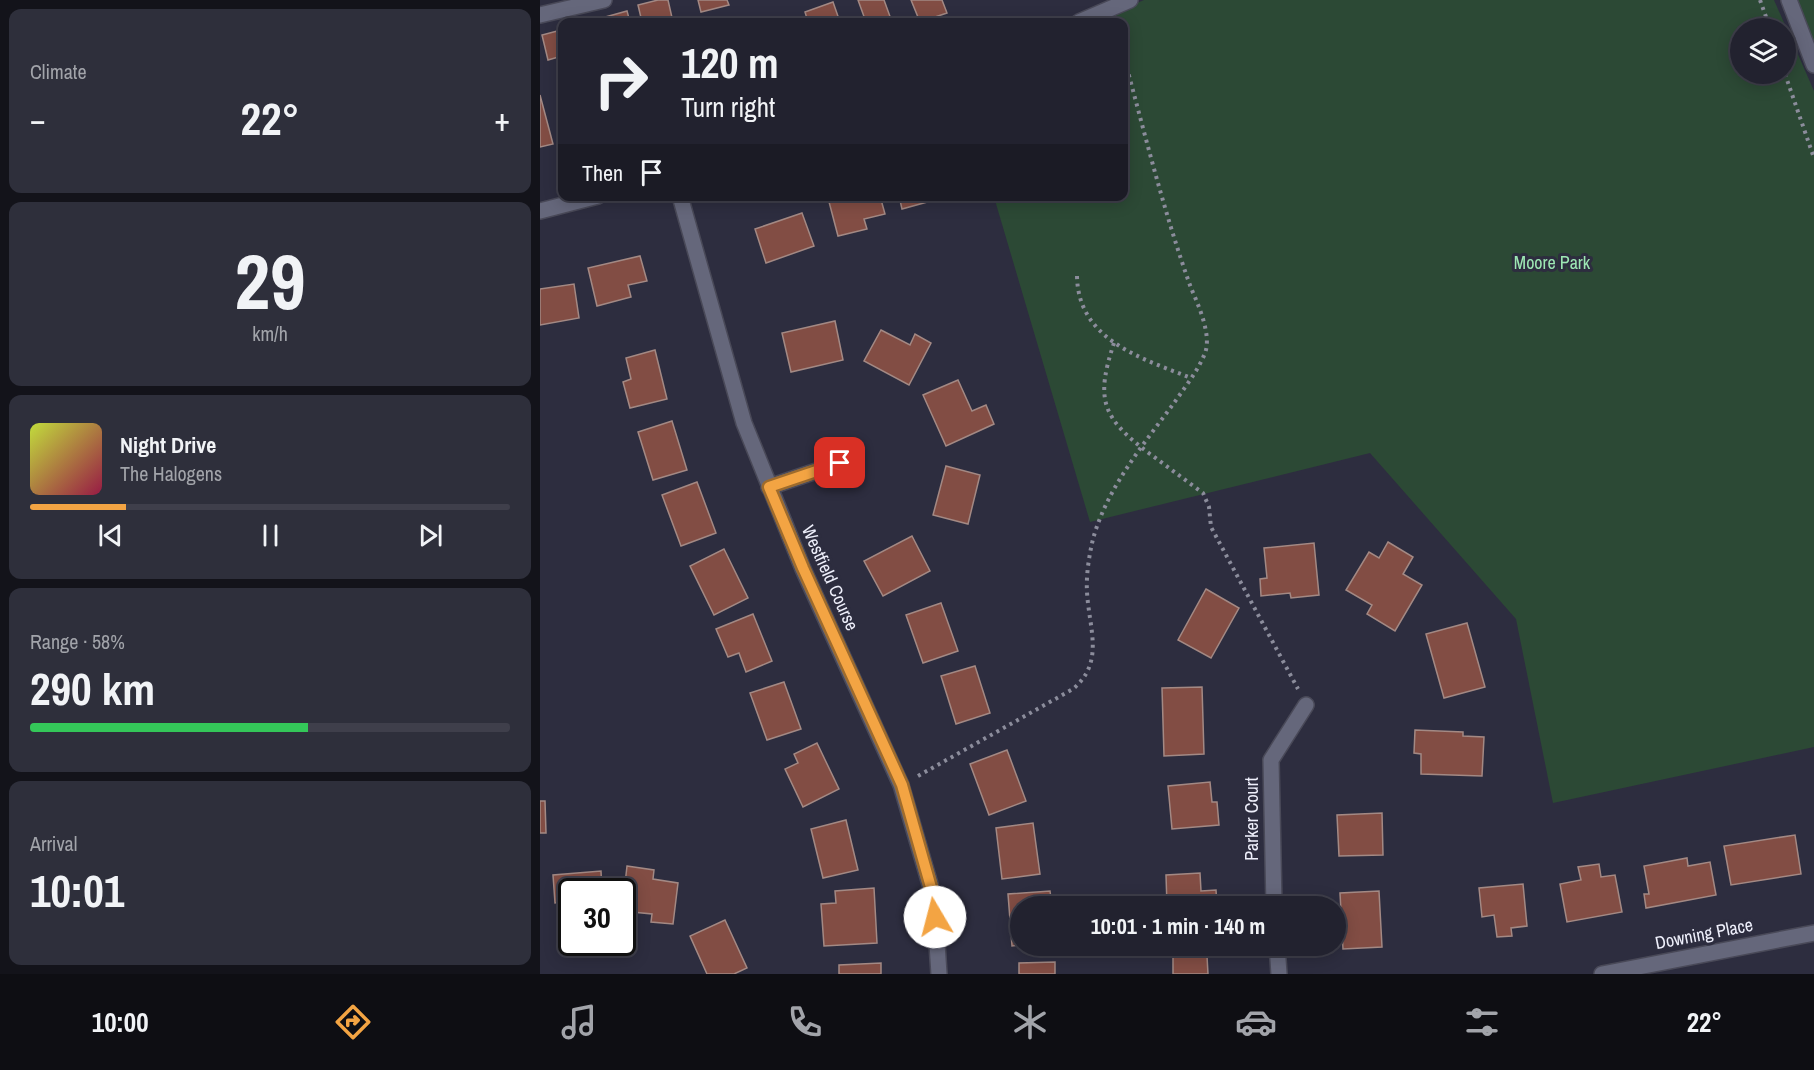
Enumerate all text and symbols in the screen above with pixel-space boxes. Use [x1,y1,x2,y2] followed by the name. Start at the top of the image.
[1730,18,1796,84] map controls
[1730,18,1796,84] button: layers
[681,35,779,91] text: 120 m
[582,42,660,120] icon: right
[30,58,87,85] text: Climate
[240,88,300,149] text: 22°
[681,89,775,125] text: Turn right
[30,97,46,141] text: −
[494,97,510,141] text: +
[635,156,668,189] icon: arrive
[582,158,623,188] text: Then
[234,228,306,333] text: 29
[1514,250,1591,275] park label: Moore Park
[252,320,288,347] text: km/h
[120,430,216,460] text: Night Drive
[814,437,865,488] pin
[823,446,856,479] icon: arrive
[120,460,222,487] text: The Halogens
[94,519,127,552] icon: previous
[254,519,287,552] icon: pause
[414,519,447,552] icon: next
[796,521,865,634] street label: Westfield Course
[30,628,125,655] text: Range · 58%
[30,658,155,719] text: 290 km
[1239,777,1264,861] street label: Parker Court
[30,830,77,857] text: Arrival
[30,860,124,921] text: 10:01
[558,878,636,956] speed limit sign: 30
[903,885,967,949] position arrow
[1091,911,1265,941] text: 10:01 · 1 min · 140 m
[1653,912,1755,955] street label: Downing Place
[332,1001,374,1043] icon: directions
[558,1001,600,1043] icon: music
[784,1001,826,1043] icon: phone
[1009,1001,1051,1043] icon: climate
[1235,1001,1277,1043] icon: car
[1461,1001,1503,1043] icon: filters
[92,1004,148,1040] text: 10:00
[1687,1004,1722,1040] text: 22°

